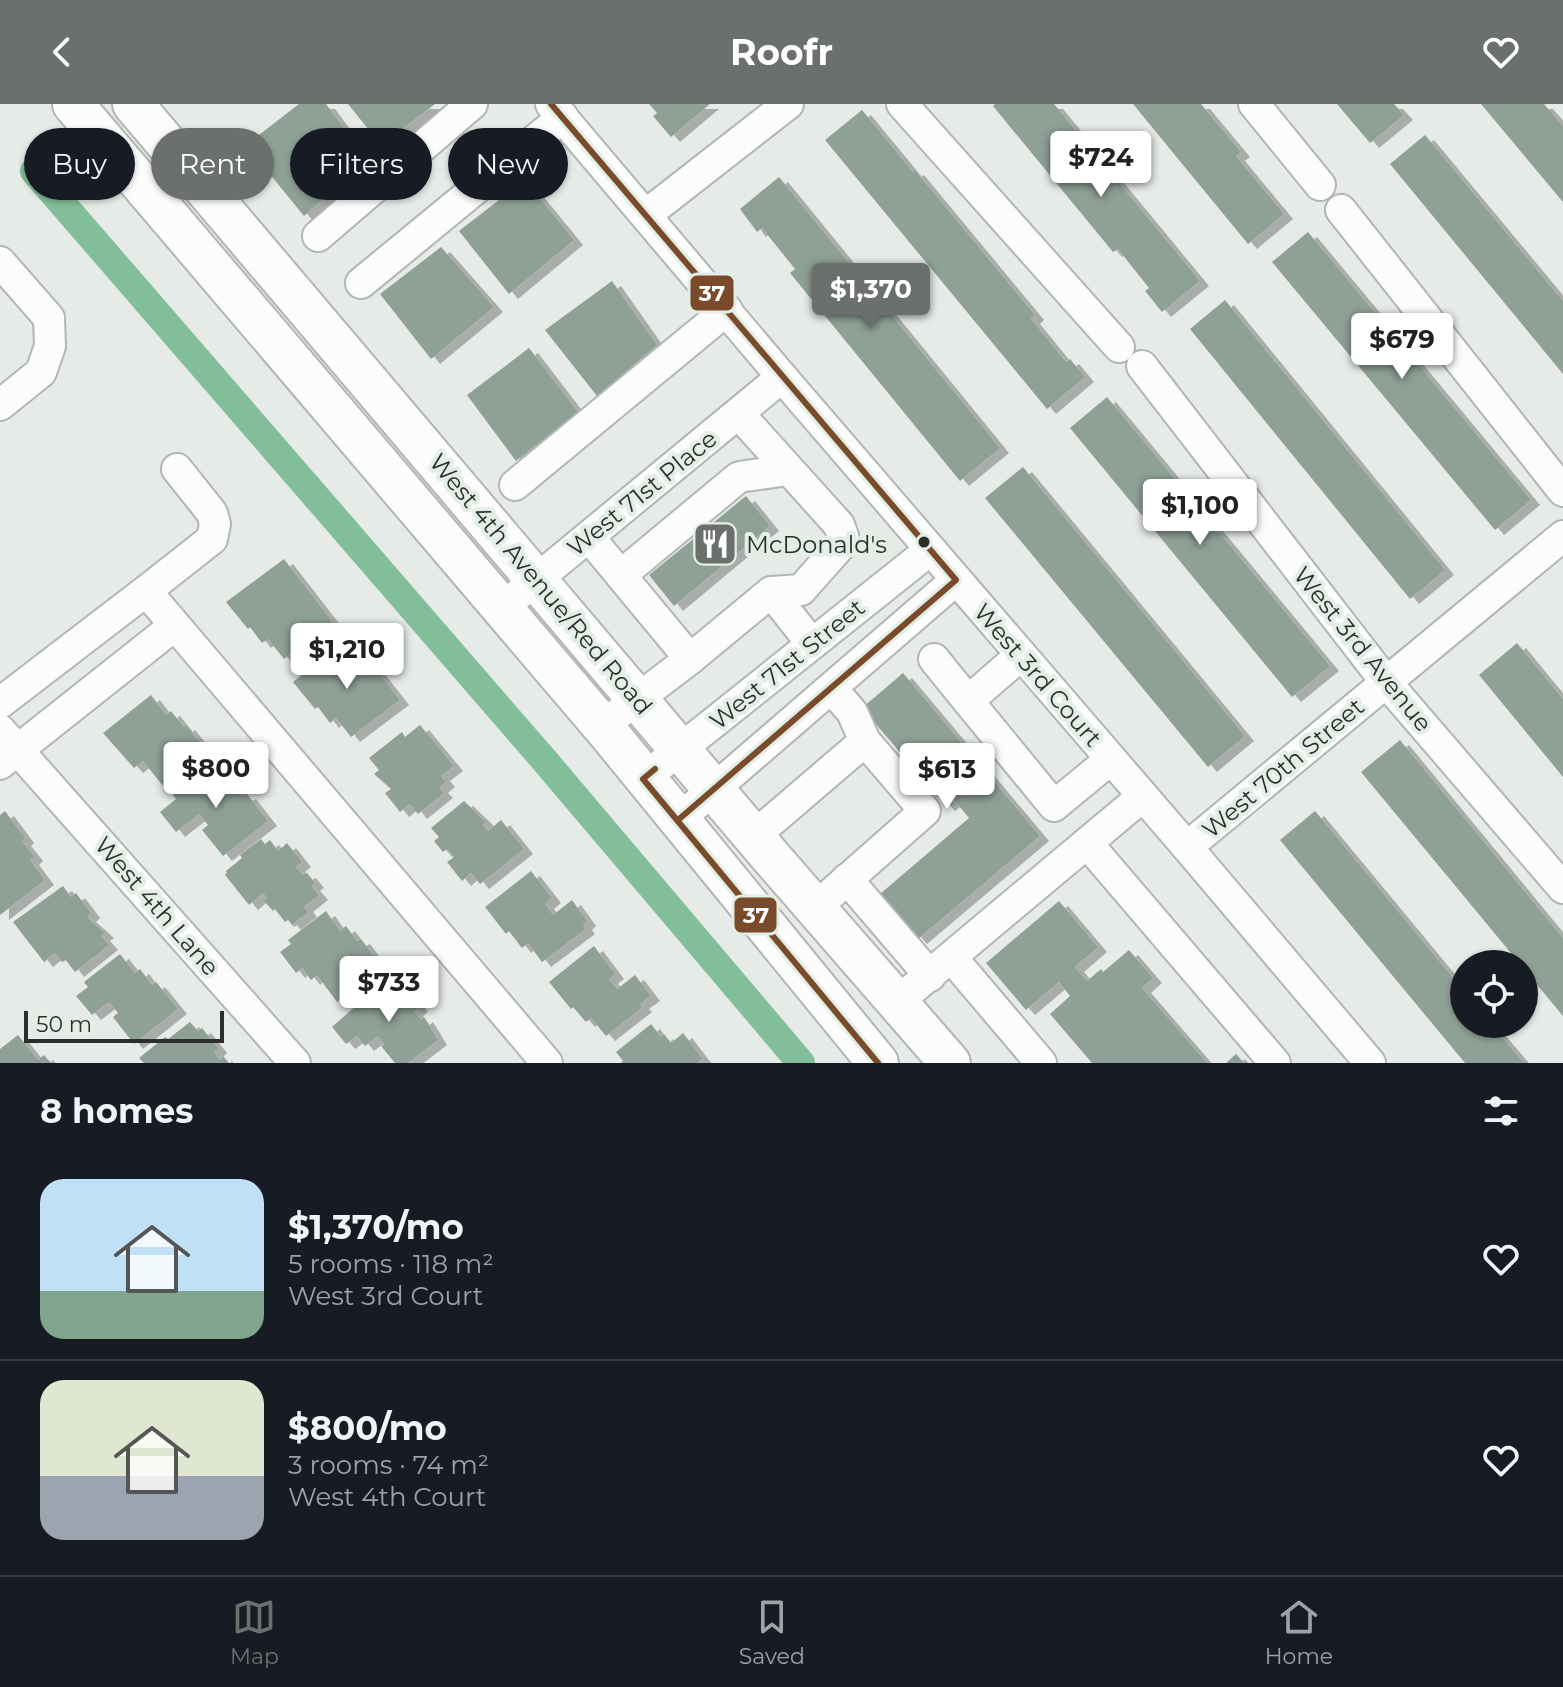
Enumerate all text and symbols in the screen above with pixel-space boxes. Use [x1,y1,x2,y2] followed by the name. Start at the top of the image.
[40,30,84,74] icon: back
[730,30,833,74] text: Roofr
[1479,30,1523,74] icon: heart
[24,128,135,200] chip: Buy
[151,128,274,200] chip: Rent
[290,128,432,200] chip: Filters
[448,128,568,200] chip: New
[1054,131,1148,199] pin: $724
[1068,141,1134,173] text: $724
[806,263,936,331] pin: $1,370
[830,273,912,305] text: $1,370
[689,274,735,312] line badge: 37
[698,280,725,307] text: 37
[1355,313,1449,381] pin: $679
[1369,323,1435,355] text: $679
[561,424,723,562] street label: West 71st Place
[423,448,659,720] street label: West 4th Avenue/Red Road
[1135,479,1265,547] pin: $1,100
[1161,489,1239,521] text: $1,100
[691,520,739,568] restaurant icon: McDonald's
[746,530,887,559] place label: McDonald's
[916,534,932,550] unlabelled marker
[1288,561,1438,737] street label: West 3rd Avenue
[704,592,871,735] street label: West 71st Street
[968,597,1108,753] street label: West 3rd Court
[282,623,412,691] pin: $1,210
[309,633,385,665] text: $1,210
[1196,692,1370,844] street label: West 70th Street
[169,742,263,810] pin: $800
[900,743,994,811] pin: $613
[181,752,251,784] text: $800
[918,753,976,785] text: $613
[89,831,225,981] street label: West 4th Lane
[733,896,778,934] line badge: 37
[742,902,769,929] text: 37
[1450,950,1538,1038] map controls
[1450,950,1538,1038] button: locate
[342,956,436,1024] pin: $733
[358,966,420,998] text: $733
[24,1007,224,1043] scale bar
[36,1011,92,1038] text: 50 m
[1479,1089,1523,1133] icon: filters
[40,1090,193,1132] text: 8 homes
[288,1206,464,1248] text: $1,370/mo
[104,1211,200,1307] icon: home
[1479,1237,1523,1281] icon: heart
[288,1248,494,1280] text: 5 rooms · 118 m²
[288,1280,483,1312] text: West 3rd Court
[288,1407,447,1449] text: $800/mo
[104,1412,200,1508] icon: home
[1479,1438,1523,1482] icon: heart
[288,1449,489,1481] text: 3 rooms · 74 m²
[288,1481,486,1513] text: West 4th Court
[230,1595,279,1670] tab: Map
[739,1595,805,1670] tab: Saved
[1265,1595,1333,1670] tab: Home

